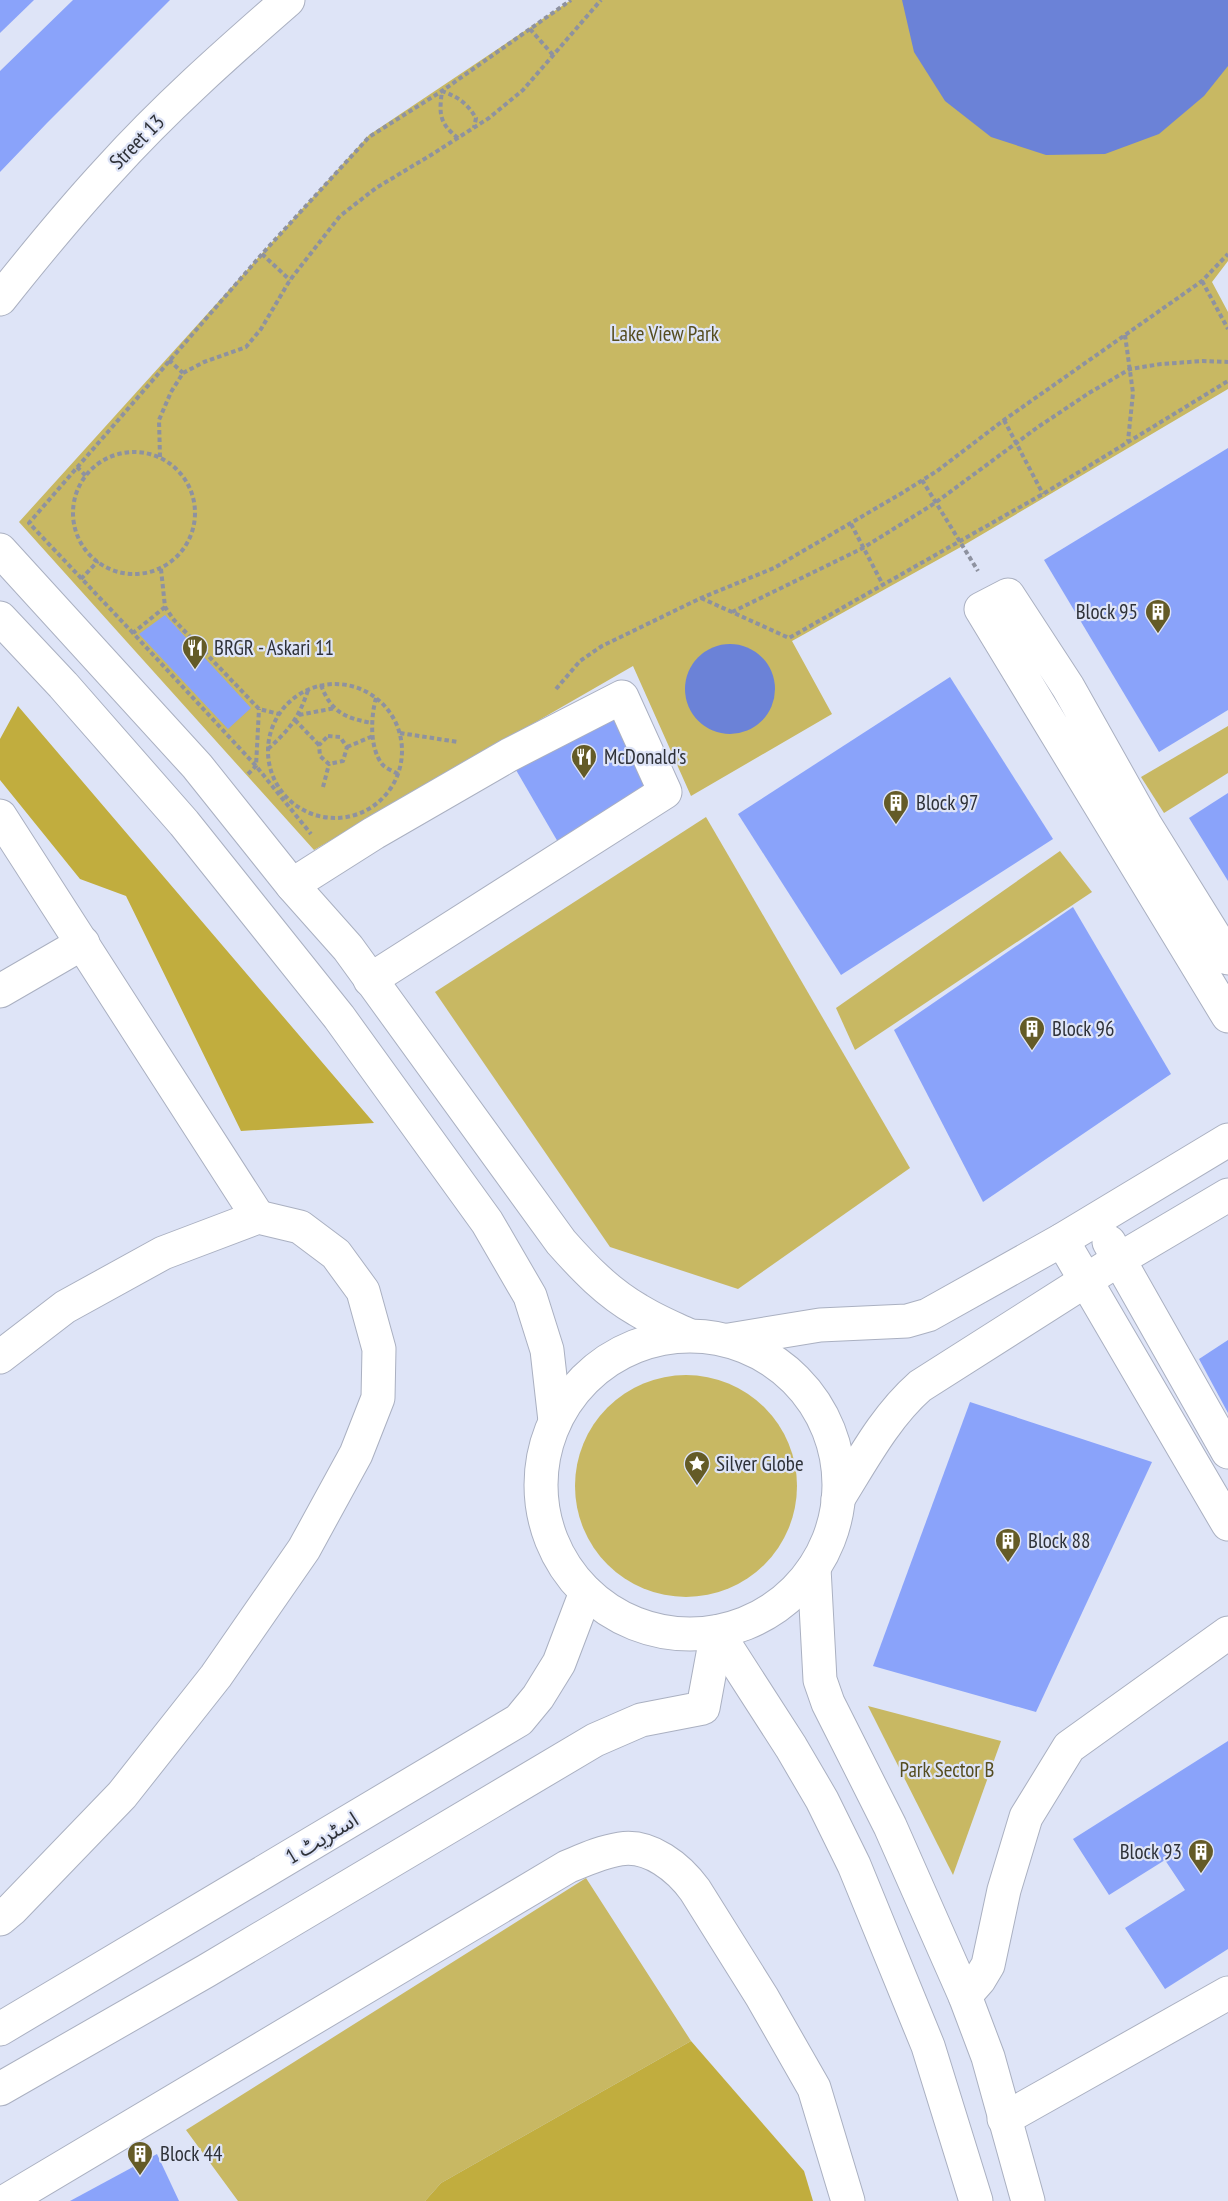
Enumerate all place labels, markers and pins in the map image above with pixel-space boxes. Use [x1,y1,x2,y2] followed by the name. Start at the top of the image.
[1143,597,1173,635] building icon: Block 95
[1076,598,1138,625] place label: Block 95
[180,633,210,671] restaurant icon: BRGR - Askari 11
[214,634,334,661] place label: BRGR - Askari 11
[569,742,599,780] restaurant icon: McDonald's
[604,743,686,770] place label: McDonald's
[881,788,911,826] building icon: Block 97
[916,789,978,816] place label: Block 97
[1017,1014,1047,1052] building icon: Block 96
[1052,1015,1114,1042] place label: Block 96
[682,1449,712,1487] place icon: Silver Globe
[716,1450,804,1477] place label: Silver Globe
[993,1526,1023,1564] building icon: Block 88
[1028,1527,1090,1554] place label: Block 88
[1186,1837,1216,1875] building icon: Block 93
[1120,1838,1182,1865] place label: Block 93
[125,2139,155,2177] building icon: Block 44
[160,2140,223,2167] place label: Block 44

